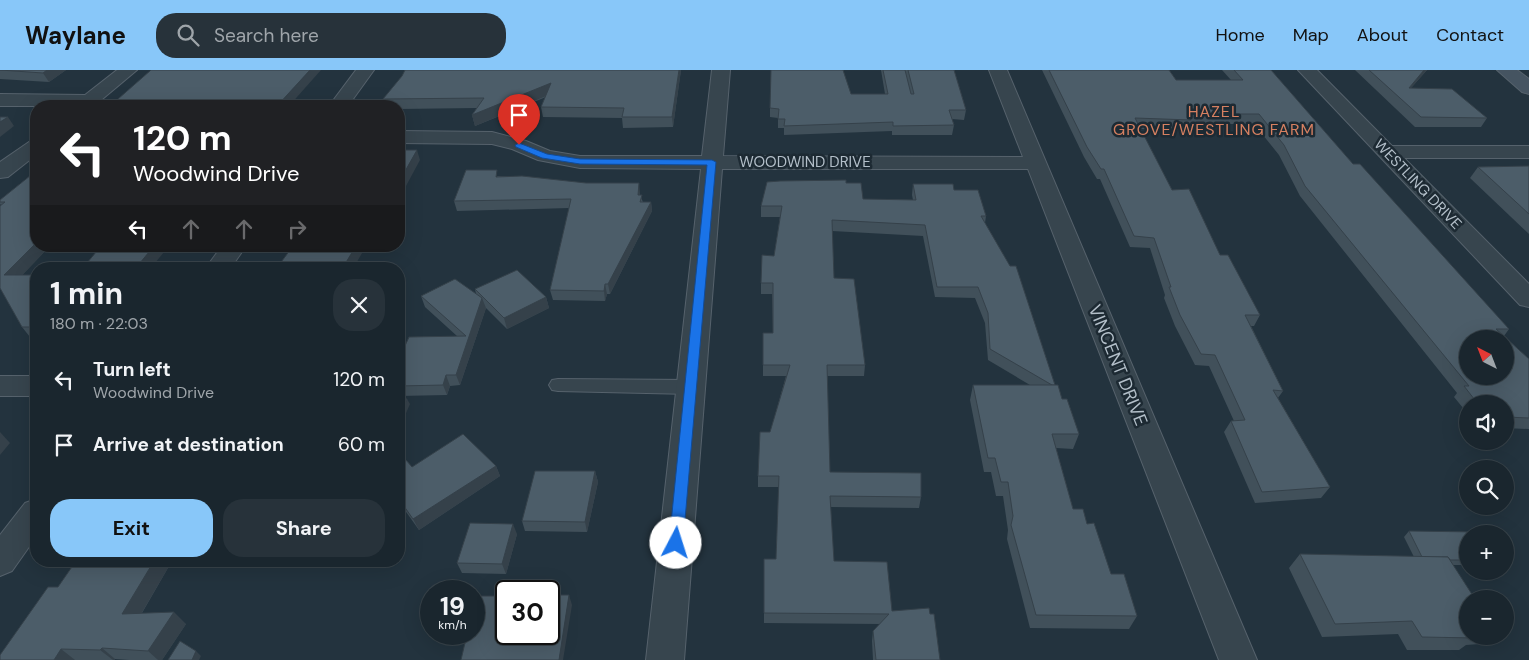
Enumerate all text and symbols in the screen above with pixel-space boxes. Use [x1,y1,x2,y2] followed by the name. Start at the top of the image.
[156,13,506,58] search box
[25,20,126,51] text: Waylane
[174,21,202,49] icon: search
[214,23,319,48] text: Search here
[1215,23,1265,47] text: Home
[1293,23,1329,47] text: Map
[1357,23,1408,47] text: About
[1436,23,1504,47] text: Contact
[498,94,540,145] pin
[505,101,533,129] icon: arrive
[1113,101,1315,140] district label: HAZEL GROVE/WESTLING FARM
[133,115,232,161] text: 120 m
[50,120,115,185] icon: left
[1370,135,1466,233] street label: WESTLING DRIVE
[739,152,871,172] street label: WOODWIND DRIVE
[133,159,300,188] text: Woodwind Drive
[124,215,152,243] icon: left
[177,215,205,243] icon: ahead
[230,215,258,243] icon: ahead
[283,215,311,243] icon: right
[50,274,123,313] text: 1 min
[333,279,385,331] button: close
[1083,301,1153,429] street label: VINCENT DRIVE
[50,313,148,334] text: 180 m · 22:03
[1459,330,1514,385] north arrow
[1459,330,1514,645] map controls
[93,357,171,382] text: Turn left
[50,366,78,394] icon: left
[333,367,385,392] text: 120 m
[93,382,214,403] text: Woodwind Drive
[1459,395,1514,450] button: sound
[50,431,78,459] icon: arrive
[93,432,284,457] text: Arrive at destination
[338,432,385,457] text: 60 m
[1459,460,1514,515] button: search
[50,499,213,557] button: Exit
[223,499,385,557] button: Share
[649,516,701,568] position arrow
[1459,525,1514,580] button: +
[495,580,560,645] speed limit sign: 30
[440,590,465,623] text: 19
[1459,590,1514,645] button: −
[438,617,467,633] text: km/h

